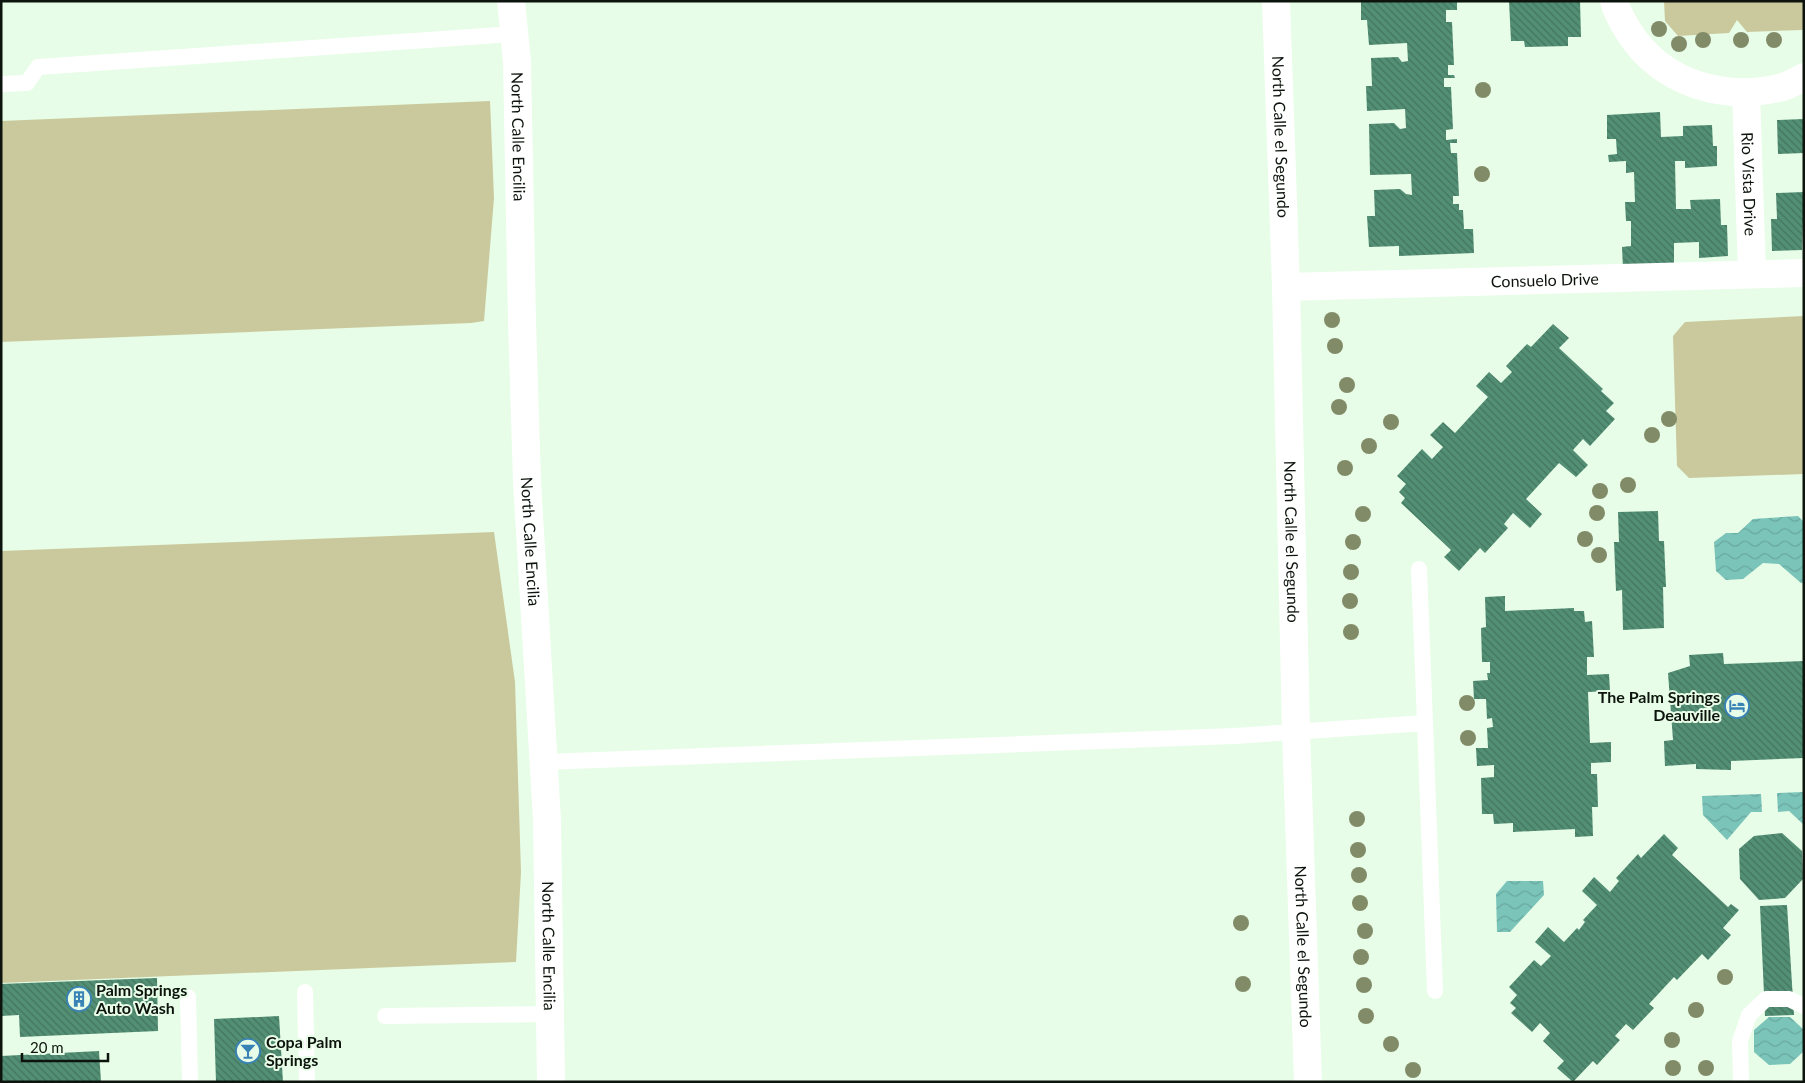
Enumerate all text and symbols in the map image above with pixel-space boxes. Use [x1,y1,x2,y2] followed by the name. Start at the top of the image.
[1269,56,1294,218] street label: North Calle el Segundo
[508,72,530,202] street label: North Calle Encilia
[1738,132,1761,236] street label: Rio Vista Drive
[1491,269,1599,290] street label: Consuelo Drive
[1281,460,1304,623] street label: North Calle el Segundo
[518,476,544,607] street label: North Calle Encilia
[1598,687,1720,724] place label: The Palm Springs Deauville
[1724,693,1750,719] hotel icon: The Palm Springs Deauville
[1292,865,1316,1028] street label: North Calle el Segundo
[539,881,560,1011] street label: North Calle Encilia
[95,980,187,1017] place label: Palm Springs Auto Wash
[66,986,92,1012] building icon: Palm Springs Auto Wash
[22,1030,109,1062] scale bar
[266,1032,342,1069] place label: Copa Palm Springs
[30,1038,64,1056] text: 20 m
[235,1038,261,1064] bar icon: Copa Palm Springs

